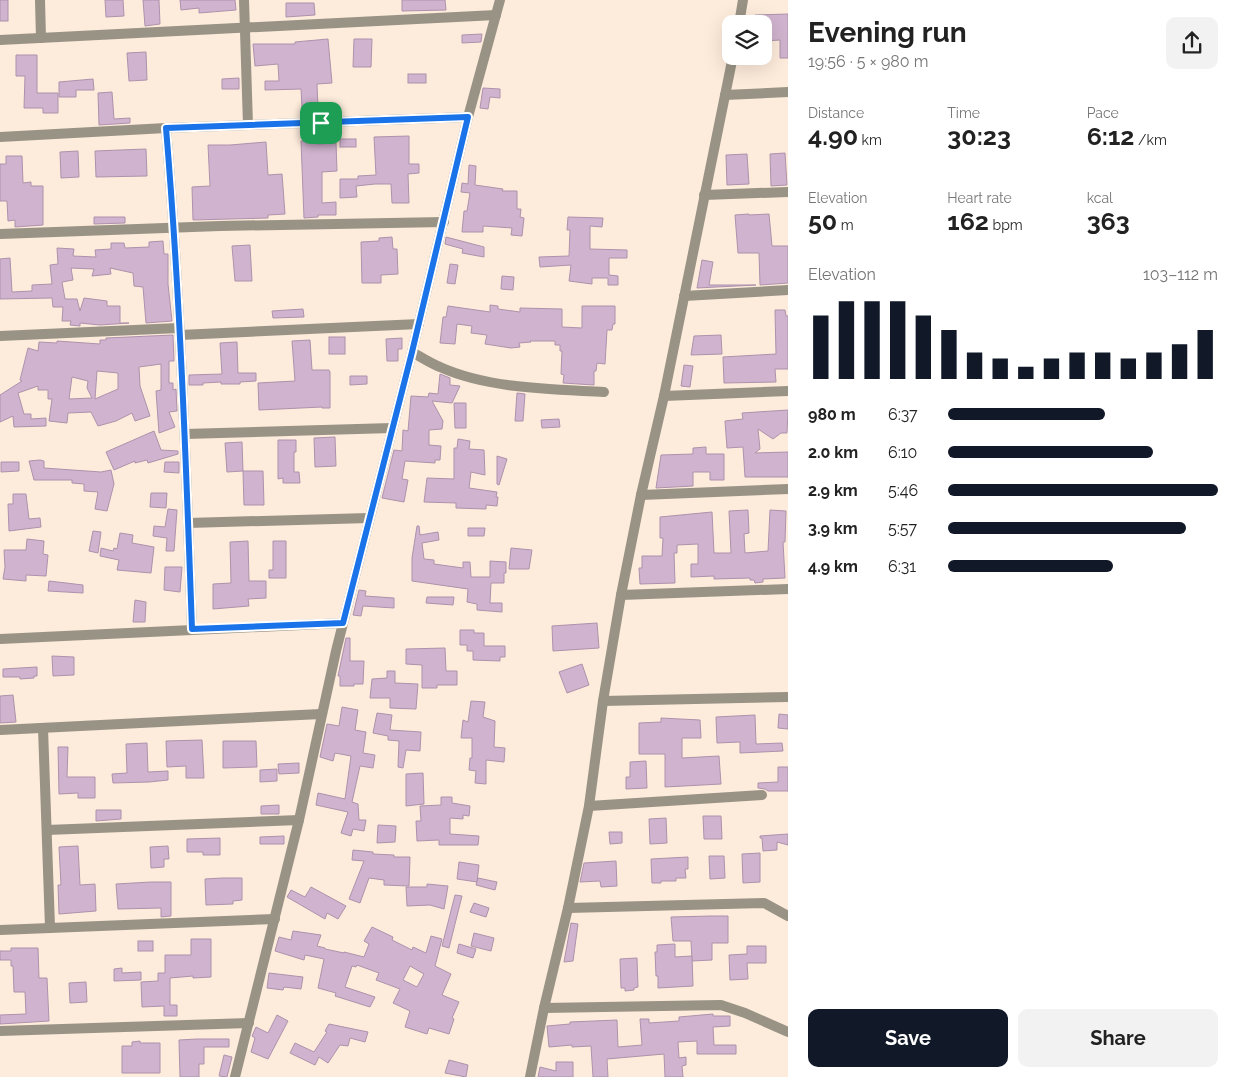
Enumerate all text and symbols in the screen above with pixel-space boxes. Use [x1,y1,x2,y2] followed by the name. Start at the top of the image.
[722,15,772,65] map controls
[722,15,772,65] button: layers
[808,16,967,49] text: Evening run
[1166,17,1218,69] button: share
[808,52,928,71] text: 19:56 · 5 × 980 m
[300,102,342,144] pin
[808,105,864,121] text: Distance
[947,105,980,121] text: Time
[1087,105,1119,121] text: Pace
[307,109,335,137] icon: arrive
[808,121,858,151] text: 4.90
[947,121,1011,151] text: 30:23
[1087,121,1134,151] text: 6:12
[858,132,882,148] text: km
[1134,132,1167,148] text: /km
[808,190,867,206] text: Elevation
[947,190,1012,206] text: Heart rate
[1087,190,1113,206] text: kcal
[808,206,837,236] text: 50
[947,206,989,236] text: 162
[1087,206,1130,236] text: 363
[837,217,854,233] text: m
[989,217,1023,233] text: bpm
[808,265,876,284] text: Elevation
[1143,265,1218,284] text: 103–112 m
[808,405,856,424] text: 980 m
[888,405,918,424] text: 6:37
[808,443,858,462] text: 2.0 km
[888,443,917,462] text: 6:10
[808,481,858,500] text: 2.9 km
[888,481,918,500] text: 5:46
[808,519,858,538] text: 3.9 km
[888,519,917,538] text: 5:57
[808,557,858,576] text: 4.9 km
[888,557,916,576] text: 6:31
[808,1009,1008,1067] button: Save
[1018,1009,1218,1067] button: Share

